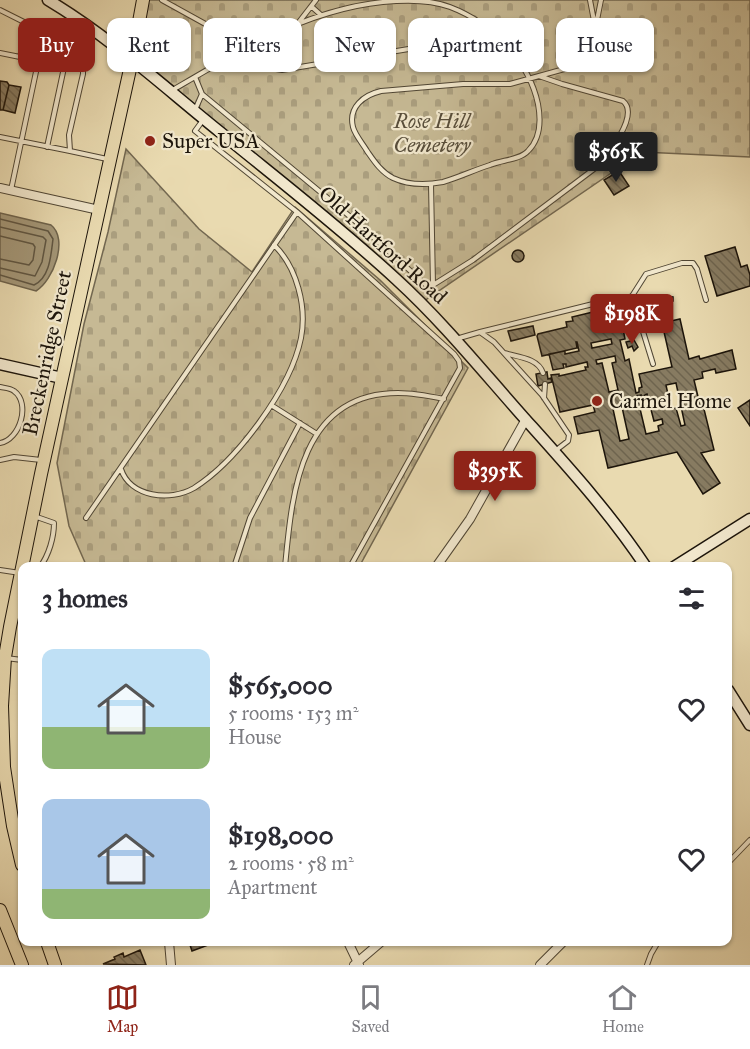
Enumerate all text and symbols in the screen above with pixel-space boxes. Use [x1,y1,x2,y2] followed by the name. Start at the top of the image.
[18,18,95,72] chip: Buy
[107,18,191,72] chip: Rent
[203,18,302,72] chip: Filters
[314,18,396,72] chip: New
[408,18,544,72] chip: Apartment
[556,18,654,72] chip: House
[393,108,473,158] park label: Rose Hill Cemetery
[162,128,260,154] place label: Super USA
[574,132,658,183] pin: $565K
[143,134,157,148] marker: Super USA
[588,139,644,163] text: $565K
[313,180,453,310] street label: Old Hartford Road
[17,268,77,438] street label: Breckenridge Street
[590,294,674,345] pin: $198K
[604,301,660,325] text: $198K
[609,388,732,414] place label: Carmel Home
[590,394,604,408] marker: Carmel Home
[453,451,537,502] pin: $395K
[468,458,522,482] text: $395K
[42,582,128,614] text: 3 homes
[675,582,708,615] icon: filters
[228,669,333,701] text: $565,000
[90,673,162,745] icon: home
[675,693,708,726] icon: heart
[228,701,358,725] text: 5 rooms · 153 m²
[228,725,282,749] text: House
[228,819,334,851] text: $198,000
[90,823,162,895] icon: home
[675,843,708,876] icon: heart
[228,851,354,875] text: 2 rooms · 58 m²
[228,875,317,899] text: Apartment
[106,981,139,1036] tab: Map
[352,981,390,1036] tab: Saved
[602,981,644,1036] tab: Home

